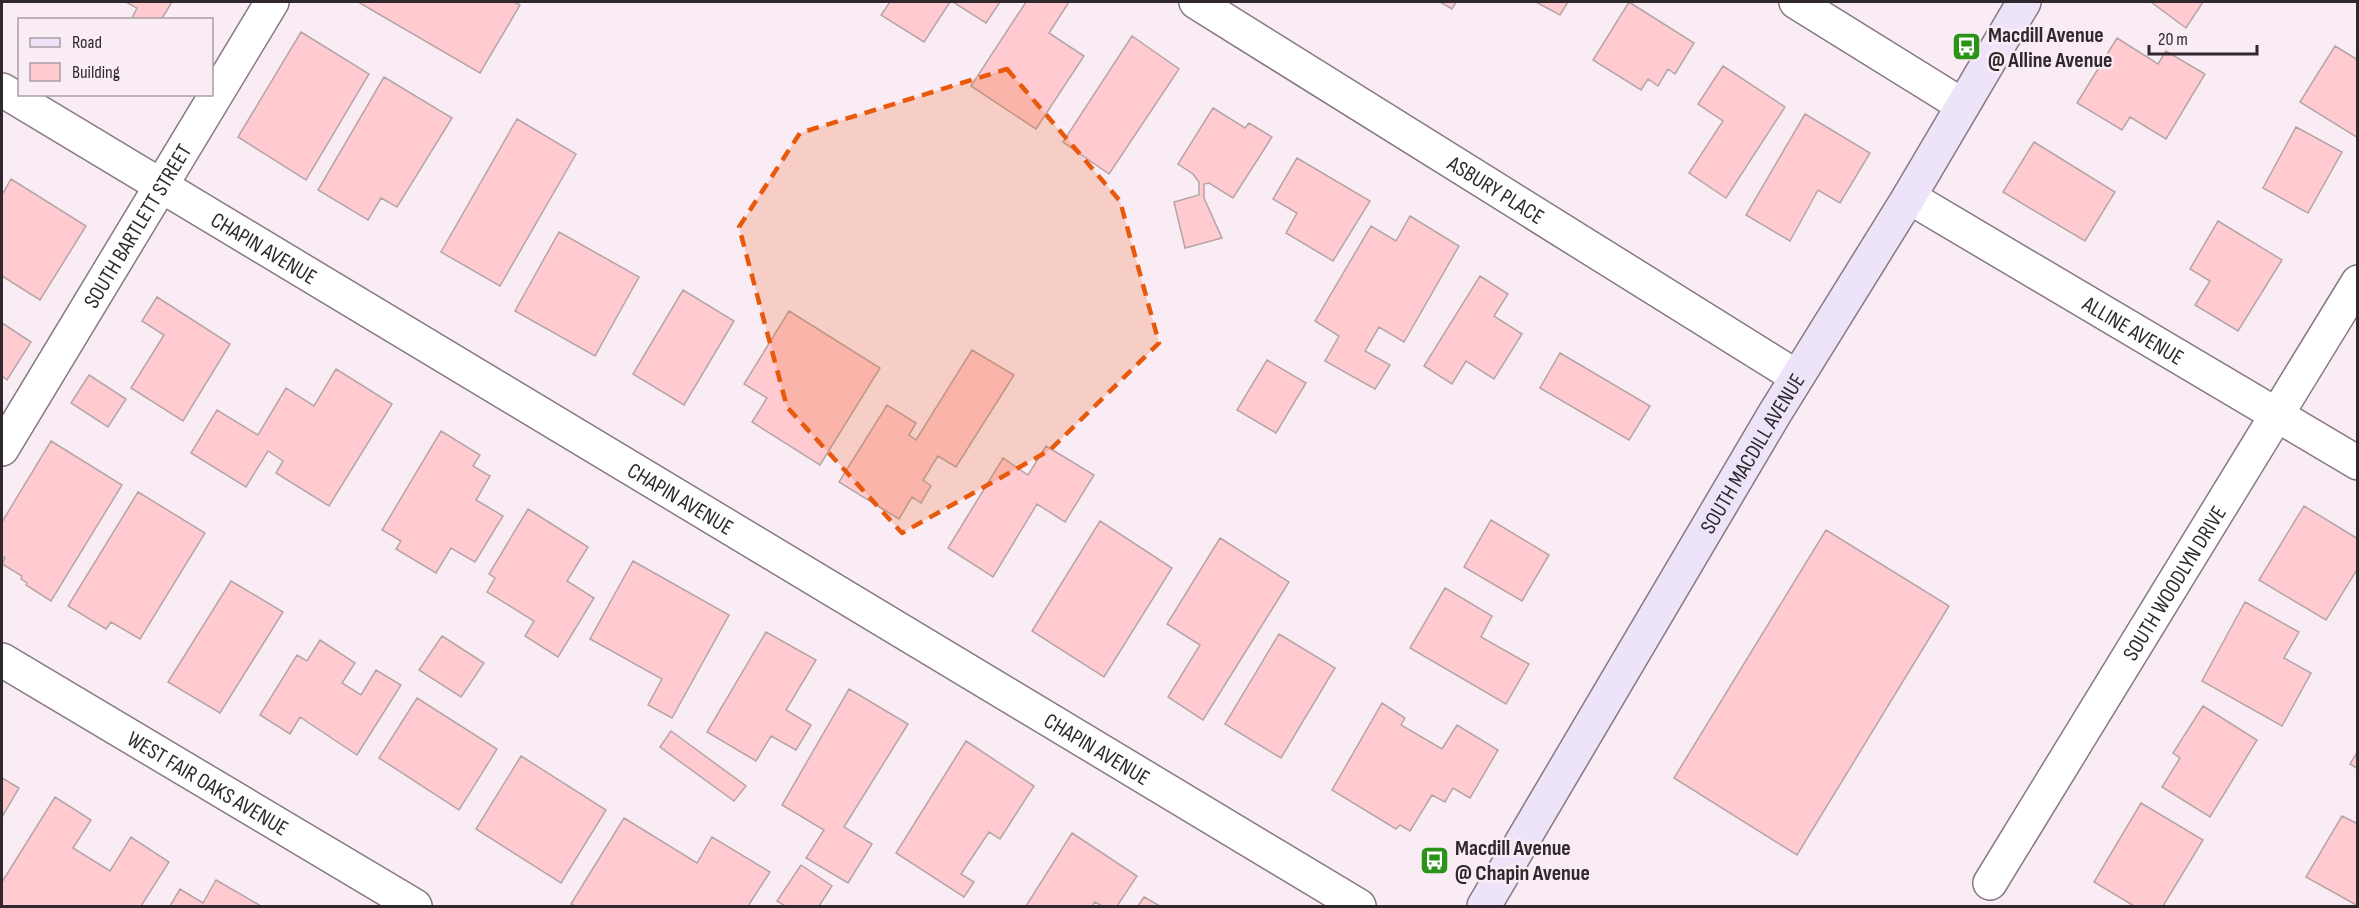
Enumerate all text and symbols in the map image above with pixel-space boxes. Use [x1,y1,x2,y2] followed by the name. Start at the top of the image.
[18,18,213,96] legend
[2149,18,2257,56] scale bar
[1988,22,2113,74] place label: Macdill Avenue @ Alline Avenue
[2158,29,2188,50] text: 20 m
[1951,31,1983,63] bus stop icon: Macdill Avenue @ Alline Avenue
[72,32,102,53] text: Road
[72,62,120,83] text: Building
[78,139,198,313] street label: SOUTH BARTLETT STREET
[1441,150,1549,231] street label: ASBURY PLACE
[206,207,321,291] street label: CHAPIN AVENUE
[2076,290,2188,372] street label: ALLINE AVENUE
[1695,369,1811,539] street label: SOUTH MACDILL AVENUE
[622,457,738,542] street label: CHAPIN AVENUE
[2117,501,2233,666] street label: SOUTH WOODLYN DRIVE
[1039,708,1154,792] street label: CHAPIN AVENUE
[122,726,293,842] street label: WEST FAIR OAKS AVENUE
[1455,835,1590,887] place label: Macdill Avenue @ Chapin Avenue
[1418,844,1450,876] bus stop icon: Macdill Avenue @ Chapin Avenue

